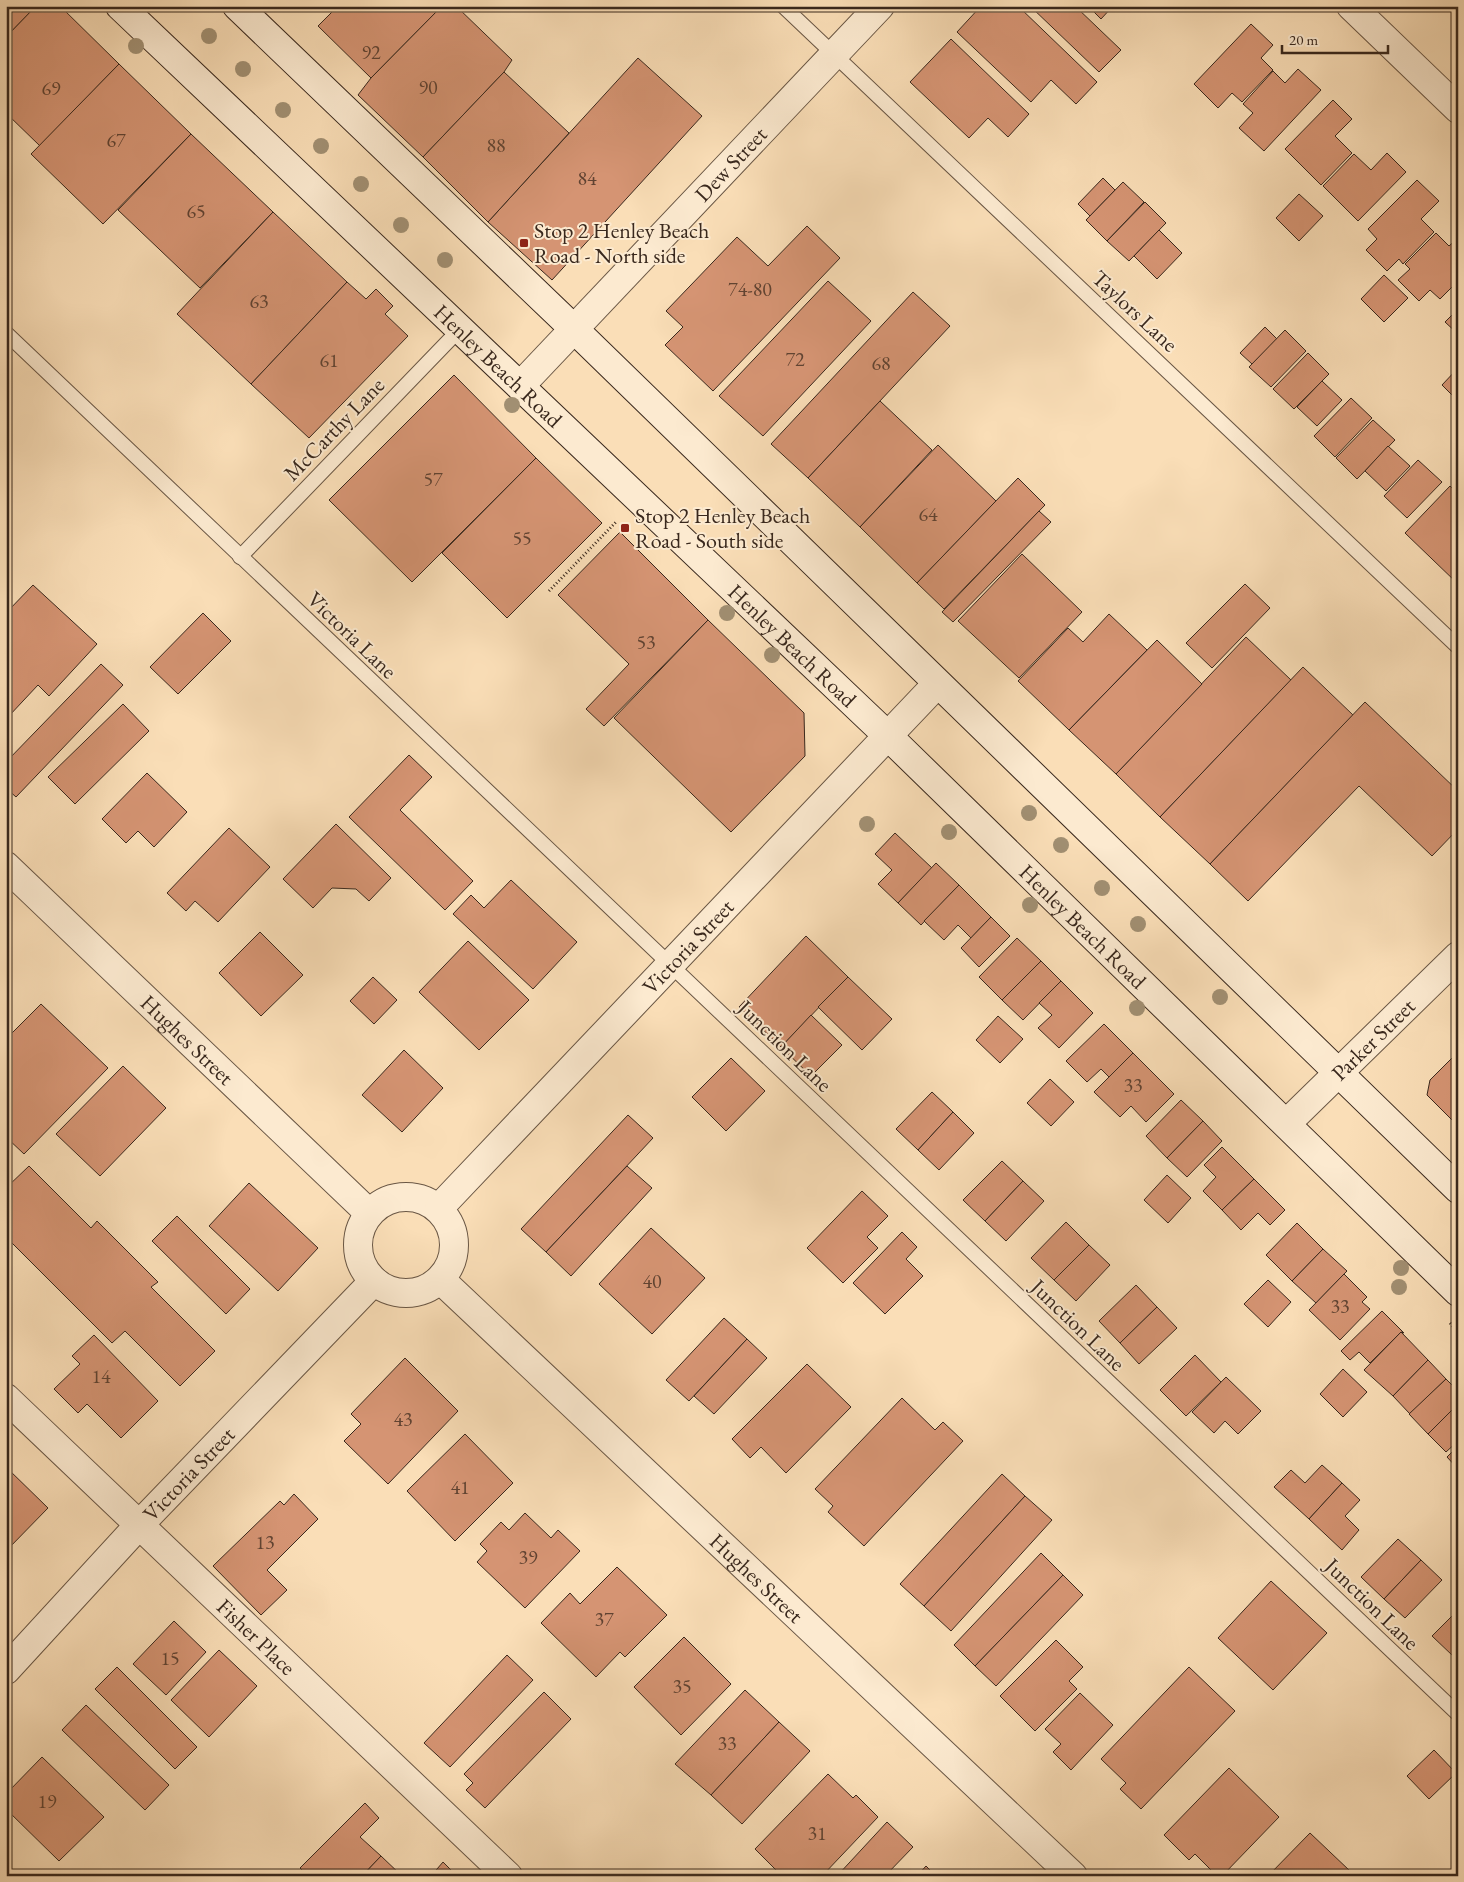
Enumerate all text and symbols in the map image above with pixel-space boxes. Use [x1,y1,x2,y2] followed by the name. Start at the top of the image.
[1282,22,1388,54] scale bar
[1289,30,1318,49] text: 20 m
[361,39,381,65] house number: 92
[418,74,438,100] house number: 90
[41,75,61,101] house number: 69
[688,120,773,208] street label: Dew Street
[106,127,126,153] house number: 67
[486,132,506,158] house number: 88
[577,165,597,191] house number: 84
[186,198,206,224] house number: 65
[534,216,709,270] place label: Stop 2 Henley Beach Road - North side
[518,237,530,249] marker: Stop 2 Henley Beach Road - North side
[1086,264,1184,359] street label: Taylors Lane
[728,276,772,302] house number: 74-80
[249,288,269,314] house number: 63
[428,298,570,434] street label: Henley Beach Road
[785,346,805,372] house number: 72
[319,347,339,373] house number: 61
[871,350,891,376] house number: 68
[277,371,391,487] street label: McCarthy Lane
[423,466,443,492] house number: 57
[635,501,810,555] place label: Stop 2 Henley Beach Road - South side
[918,501,938,527] house number: 64
[619,522,631,534] marker: Stop 2 Henley Beach Road - South side
[512,525,532,551] house number: 55
[722,577,864,714] street label: Henley Beach Road
[301,585,403,685] street label: Victoria Lane
[636,629,656,655] house number: 53
[1013,858,1154,996] street label: Henley Beach Road
[636,892,740,1000] street label: Victoria Street
[134,988,240,1091] street label: Hughes Street
[730,992,839,1099] street label: Junction Lane
[1325,992,1421,1087] street label: Parker Street
[1123,1072,1143,1098] house number: 33
[642,1268,662,1294] house number: 40
[1023,1271,1132,1378] street label: Junction Lane
[1330,1293,1350,1319] house number: 33
[91,1363,111,1389] house number: 14
[393,1406,413,1432] house number: 43
[136,1420,241,1527] street label: Victoria Street
[450,1474,470,1500] house number: 41
[704,1526,810,1629] street label: Hughes Street
[255,1529,275,1555] house number: 13
[518,1544,538,1570] house number: 39
[1317,1550,1426,1657] street label: Junction Lane
[211,1592,303,1681] street label: Fisher Place
[594,1606,614,1632] house number: 37
[160,1645,180,1671] house number: 15
[672,1673,692,1699] house number: 35
[717,1730,737,1756] house number: 33
[37,1788,57,1814] house number: 19
[807,1820,827,1846] house number: 31

